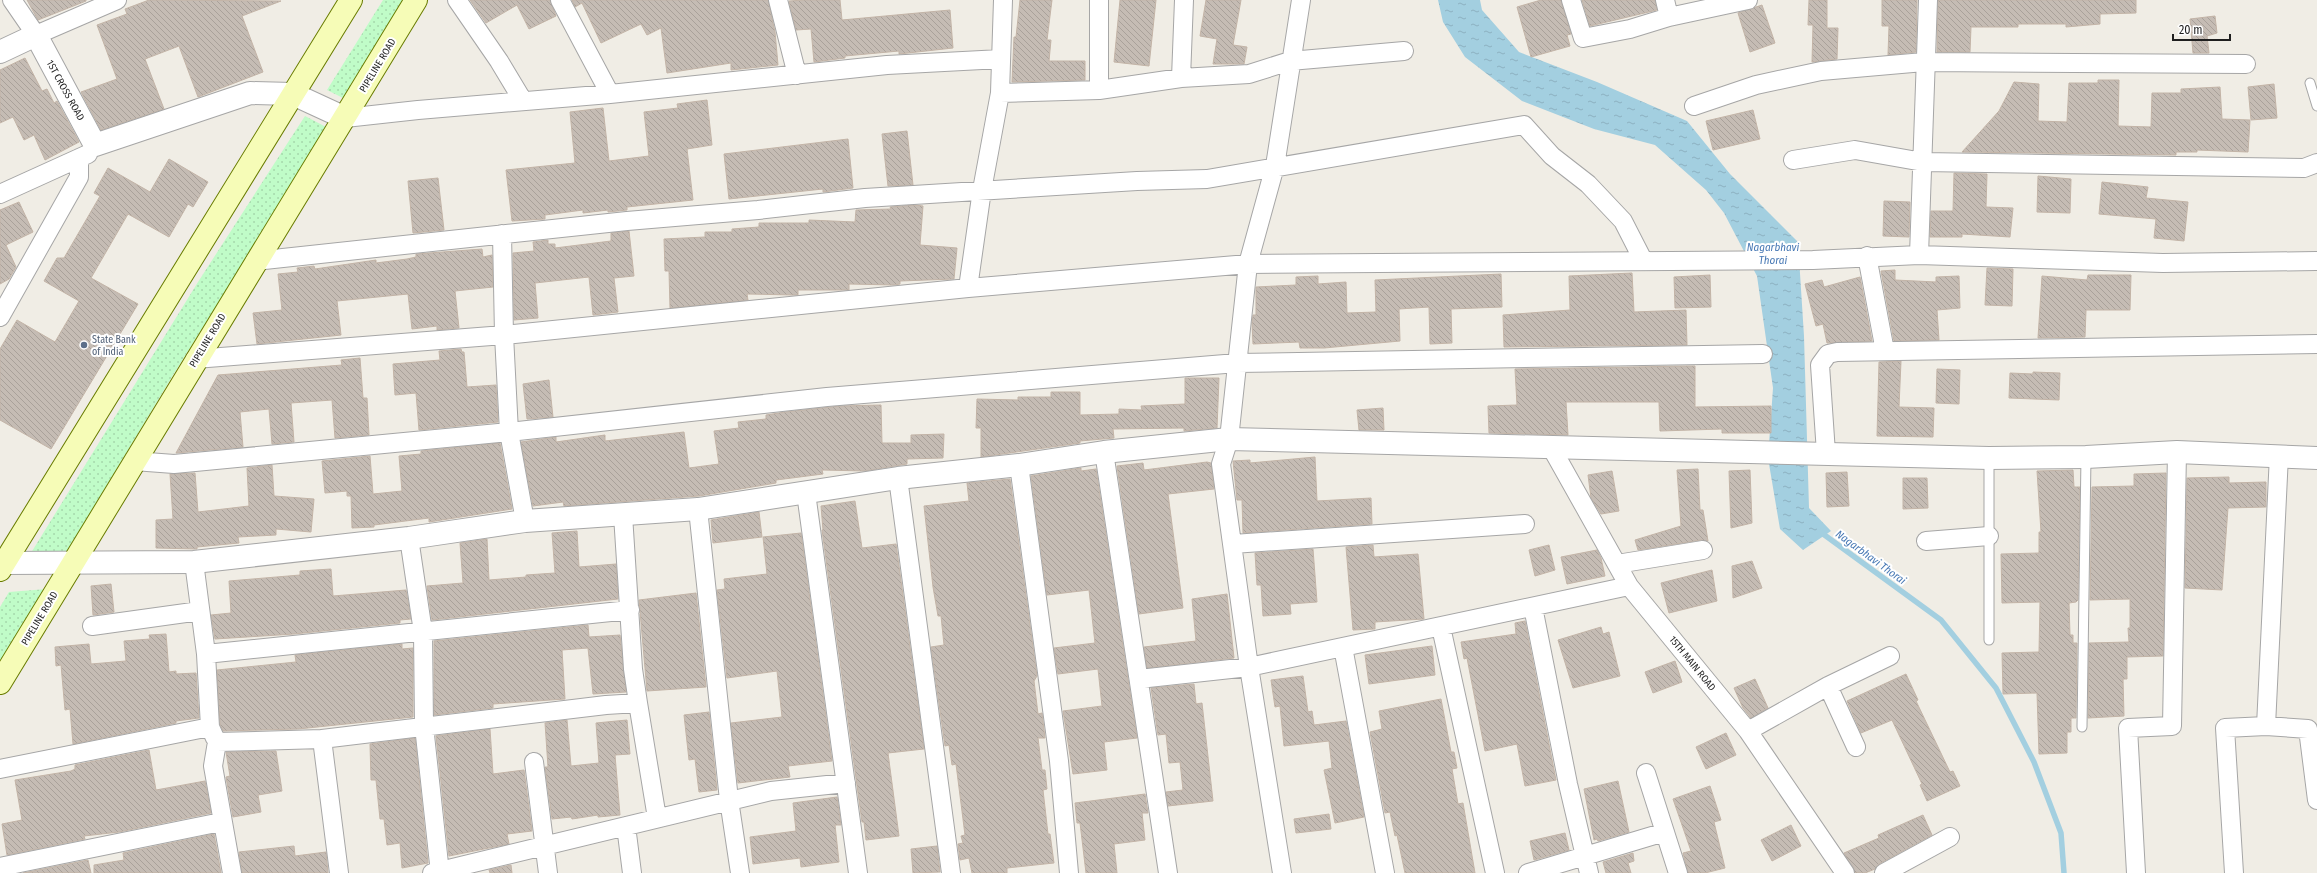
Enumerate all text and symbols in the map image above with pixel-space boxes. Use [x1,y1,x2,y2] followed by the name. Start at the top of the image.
[2173,16,2230,42] scale bar
[2179,23,2203,37] text: 20 m
[357,36,399,95] street label: PIPELINE ROAD
[44,58,87,123] street label: 1ST CROSS ROAD
[1747,241,1799,267] water label: Nagarbhavi Thorai
[187,311,229,370] street label: PIPELINE ROAD
[92,334,136,358] place label: State Bank of India
[79,340,89,350] marker: State Bank of India
[1833,528,1909,587] water label: Nagarbhavi Thorai
[19,589,61,648] street label: PIPELINE ROAD
[1666,634,1718,694] street label: 15TH MAIN ROAD

